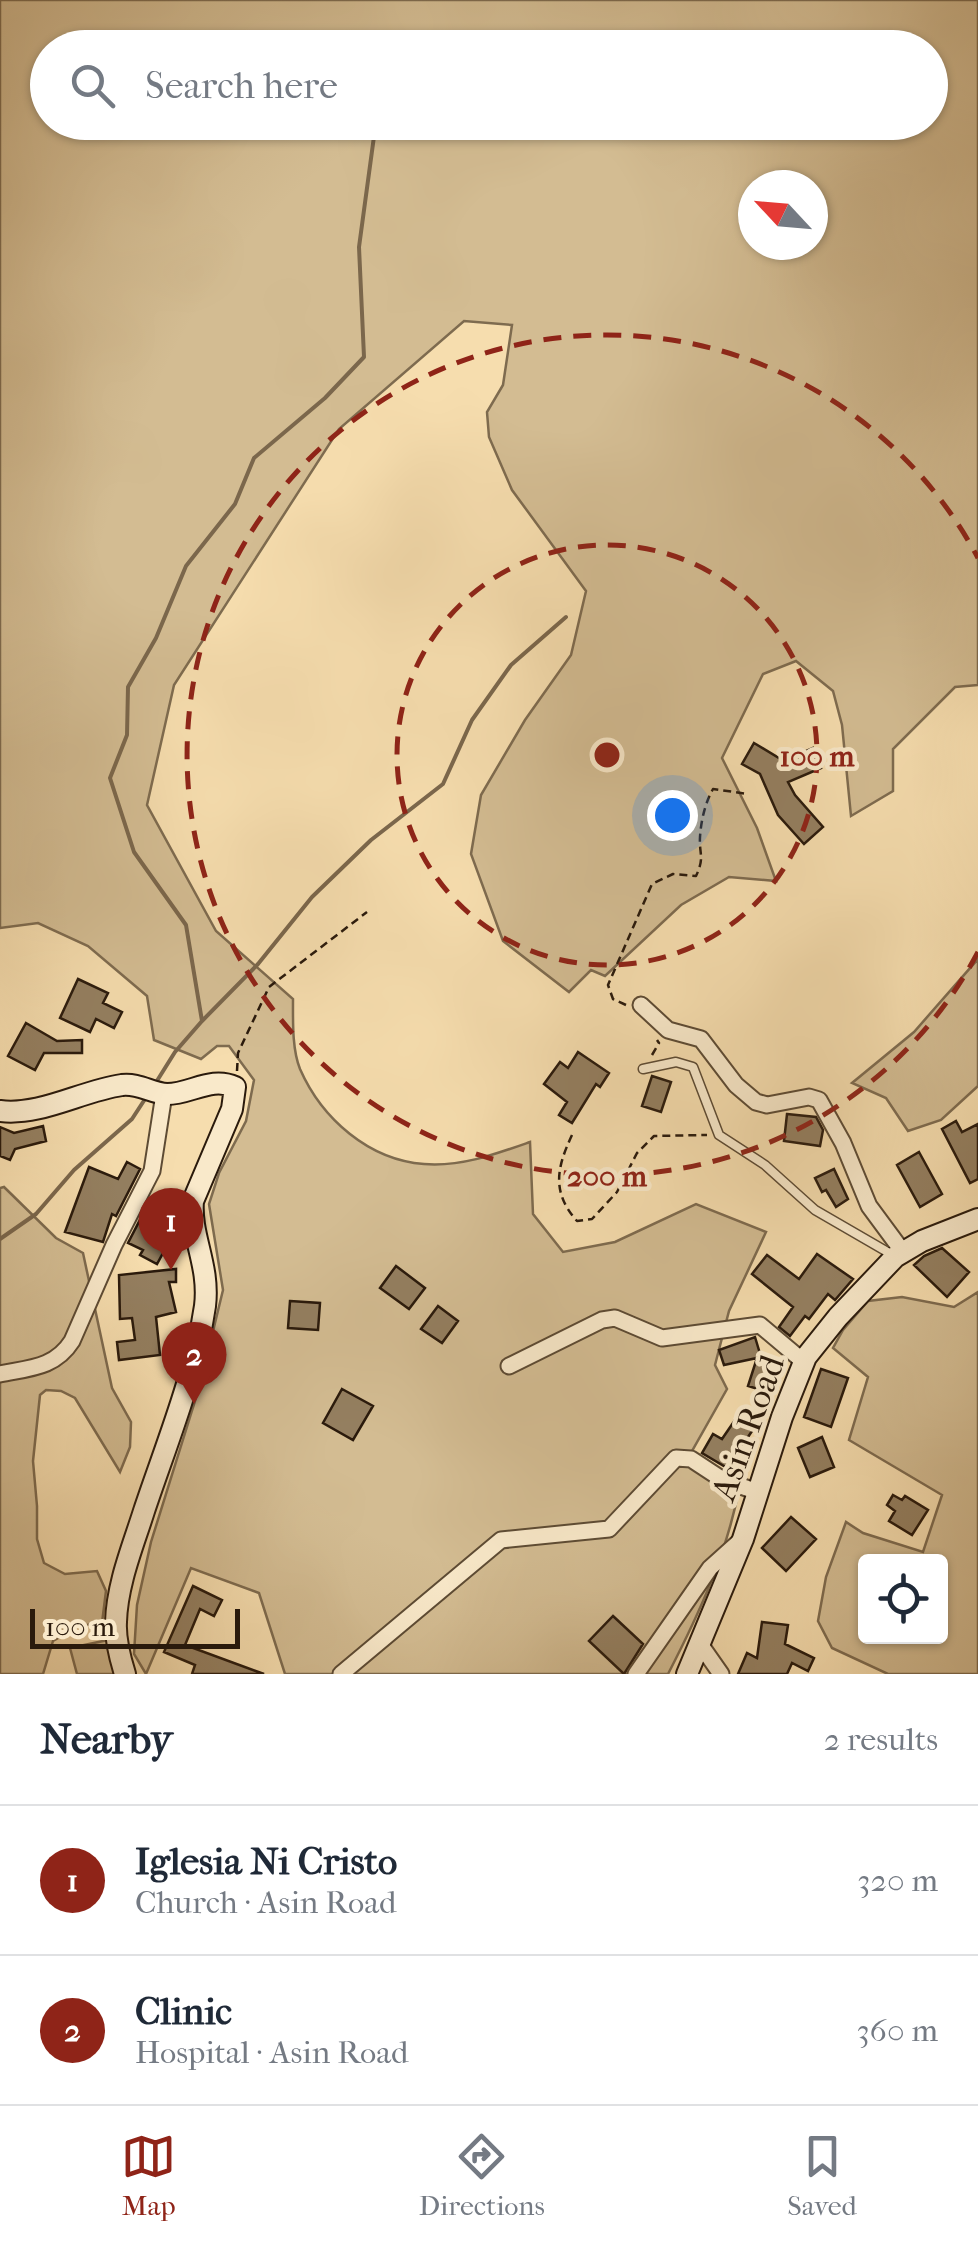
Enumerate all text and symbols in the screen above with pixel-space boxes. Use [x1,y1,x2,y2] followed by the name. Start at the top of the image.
[30,30,948,140] search box
[65,58,120,113] icon: search
[145,63,338,108] text: Search here
[738,170,828,260] north arrow
[589,737,625,773] centre of rings
[779,739,856,774] text: 100 m
[647,790,698,841] your location
[567,1159,648,1194] text: 200 m
[138,1188,204,1270] pin: 1
[162,1322,226,1404] pin: 2
[702,1349,794,1508] street label: Asin Road
[858,1554,948,1644] map controls
[858,1554,948,1644] button: locate
[30,1604,240,1648] scale bar
[45,1610,115,1643] text: 100 m
[40,1715,172,1764] text: Nearby
[824,1721,938,1758] text: 2 results
[135,1839,397,1884] text: Iglesia Ni Cristo
[67,1862,78,1899] text: 1
[857,1862,938,1899] text: 320 m
[135,1884,397,1921] text: Church · Asin Road
[135,1989,232,2034] text: Clinic
[64,2012,81,2049] text: 2
[856,2012,938,2049] text: 360 m
[135,2034,408,2071] text: Hospital · Asin Road
[121,2129,176,2222] tab: Map
[419,2129,545,2222] tab: Directions
[787,2129,857,2222] tab: Saved

